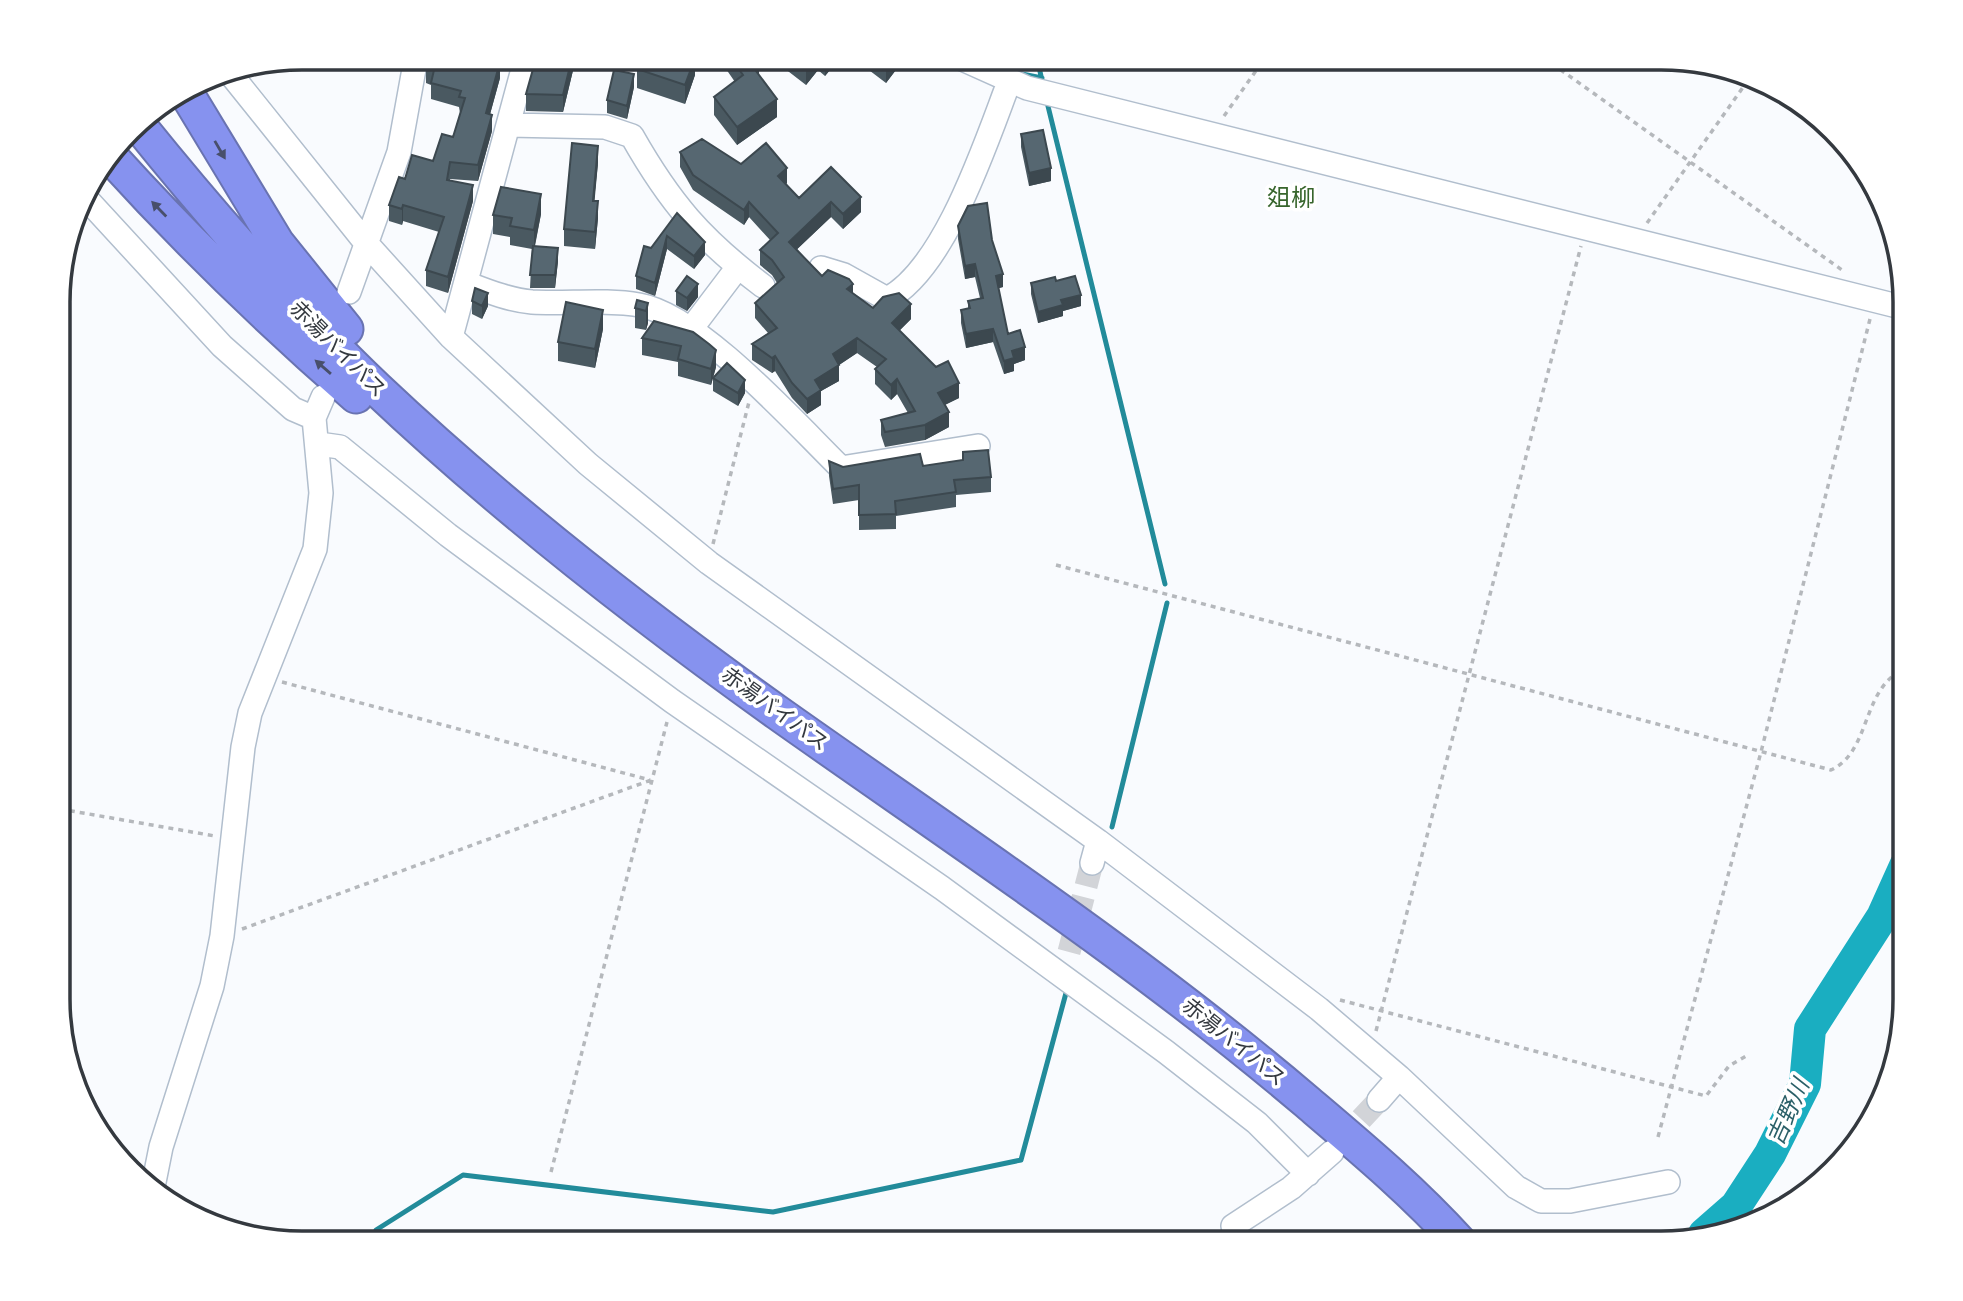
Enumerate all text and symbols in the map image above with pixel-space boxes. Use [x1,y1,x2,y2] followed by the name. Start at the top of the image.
[213,140,225,160] one-way arrow
[1267,182,1315,211] district label: 爼柳
[151,201,167,218] one-way arrow
[286,295,392,401] street label: 赤湯バイパス
[314,360,331,375] one-way arrow
[718,661,834,755] street label: 赤湯バイパス
[1178,992,1292,1090] street label: 赤湯バイパス
[1760,1072,1815,1149] water label: 吉野川

